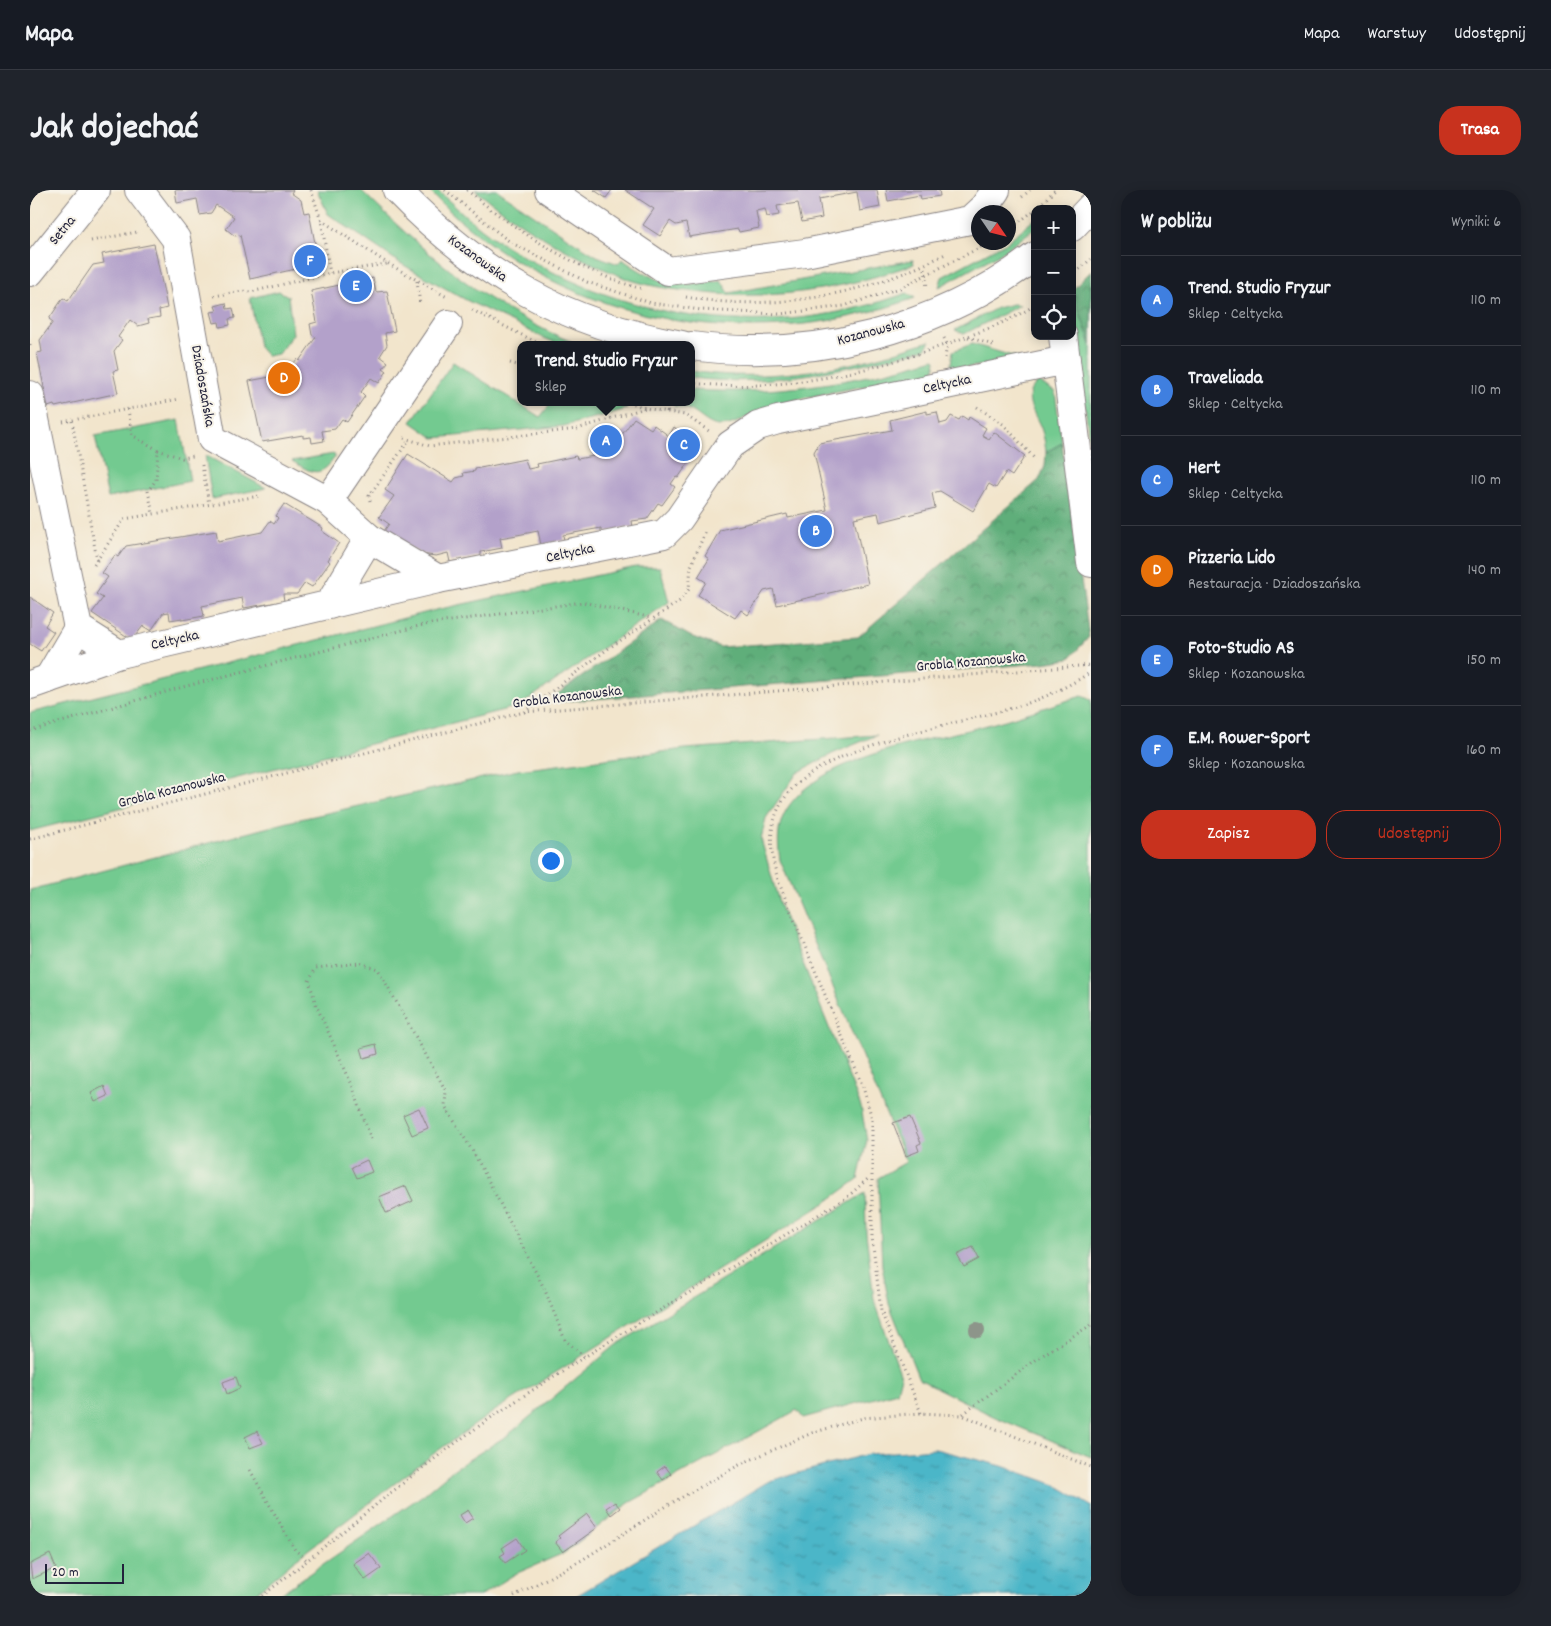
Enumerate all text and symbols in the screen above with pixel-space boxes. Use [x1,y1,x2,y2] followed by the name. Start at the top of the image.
[25,18,73,52] text: Mapa
[1304,22,1340,47] text: Mapa
[1368,22,1426,47] text: Warstwy
[1454,22,1526,47] text: Udostępnij
[30,105,199,155] text: Jak dojechać
[1439,106,1521,155] button: Trasa
[971,205,1016,250] north arrow
[1031,205,1076,340] map controls
[1031,205,1076,250] button: +
[1141,208,1212,238] text: W pobliżu
[44,211,82,251] street label: Setna
[1451,211,1501,234] text: Wyniki: 6
[443,230,512,289] street label: Kozanowska
[294,242,326,280] pin: F
[1031,250,1076,295] button: −
[340,267,372,305] pin: E
[1188,276,1331,303] text: Trend. Studio Fryzur
[1153,289,1161,312] text: A
[1471,289,1501,312] text: 110 m
[1031,295,1076,340] button: locate
[1188,303,1282,326] text: Sklep · Celtycka
[835,313,908,353] street label: Kozanowska
[517,341,695,406] popup
[184,344,220,429] street label: Dziadoszańska
[535,349,677,376] text: Trend. Studio Fryzur
[268,359,300,397] pin: D
[1188,366,1263,393] text: Traveliada
[921,369,974,401] street label: Celtycka
[535,376,567,399] text: Sklep
[1153,379,1161,402] text: B
[1471,379,1501,402] text: 110 m
[1188,393,1282,416] text: Sklep · Celtycka
[590,422,622,460] pin: A
[668,426,700,464] pin: C
[1188,456,1220,483] text: Hert
[1153,469,1161,492] text: C
[1471,469,1501,492] text: 110 m
[1188,483,1282,506] text: Sklep · Celtycka
[800,512,832,550] pin: B
[544,538,597,570] street label: Celtycka
[1188,546,1275,573] text: Pizzeria Lido
[1153,559,1161,582] text: D
[1467,559,1501,582] text: 140 m
[1188,573,1360,596] text: Restauracja · Dziadoszańska
[149,625,202,657] street label: Celtycka
[1188,636,1294,663] text: Foto-Studio AS
[916,647,1027,679] street label: Grobla Kozanowska
[1153,649,1161,672] text: E
[1467,649,1501,672] text: 150 m
[1188,663,1305,686] text: Sklep · Kozanowska
[511,680,624,716] street label: Grobla Kozanowska
[1188,726,1310,753] text: E.M. Rower-Sport
[1153,739,1161,762] text: F
[1466,739,1501,762] text: 160 m
[1188,753,1305,776] text: Sklep · Kozanowska
[116,767,229,815] street label: Grobla Kozanowska
[1141,810,1316,859] button: Zapisz
[1326,810,1501,859] button: Udostępnij
[538,848,564,874] your location
[45,1561,124,1584] scale bar
[52,1563,79,1583] text: 20 m

